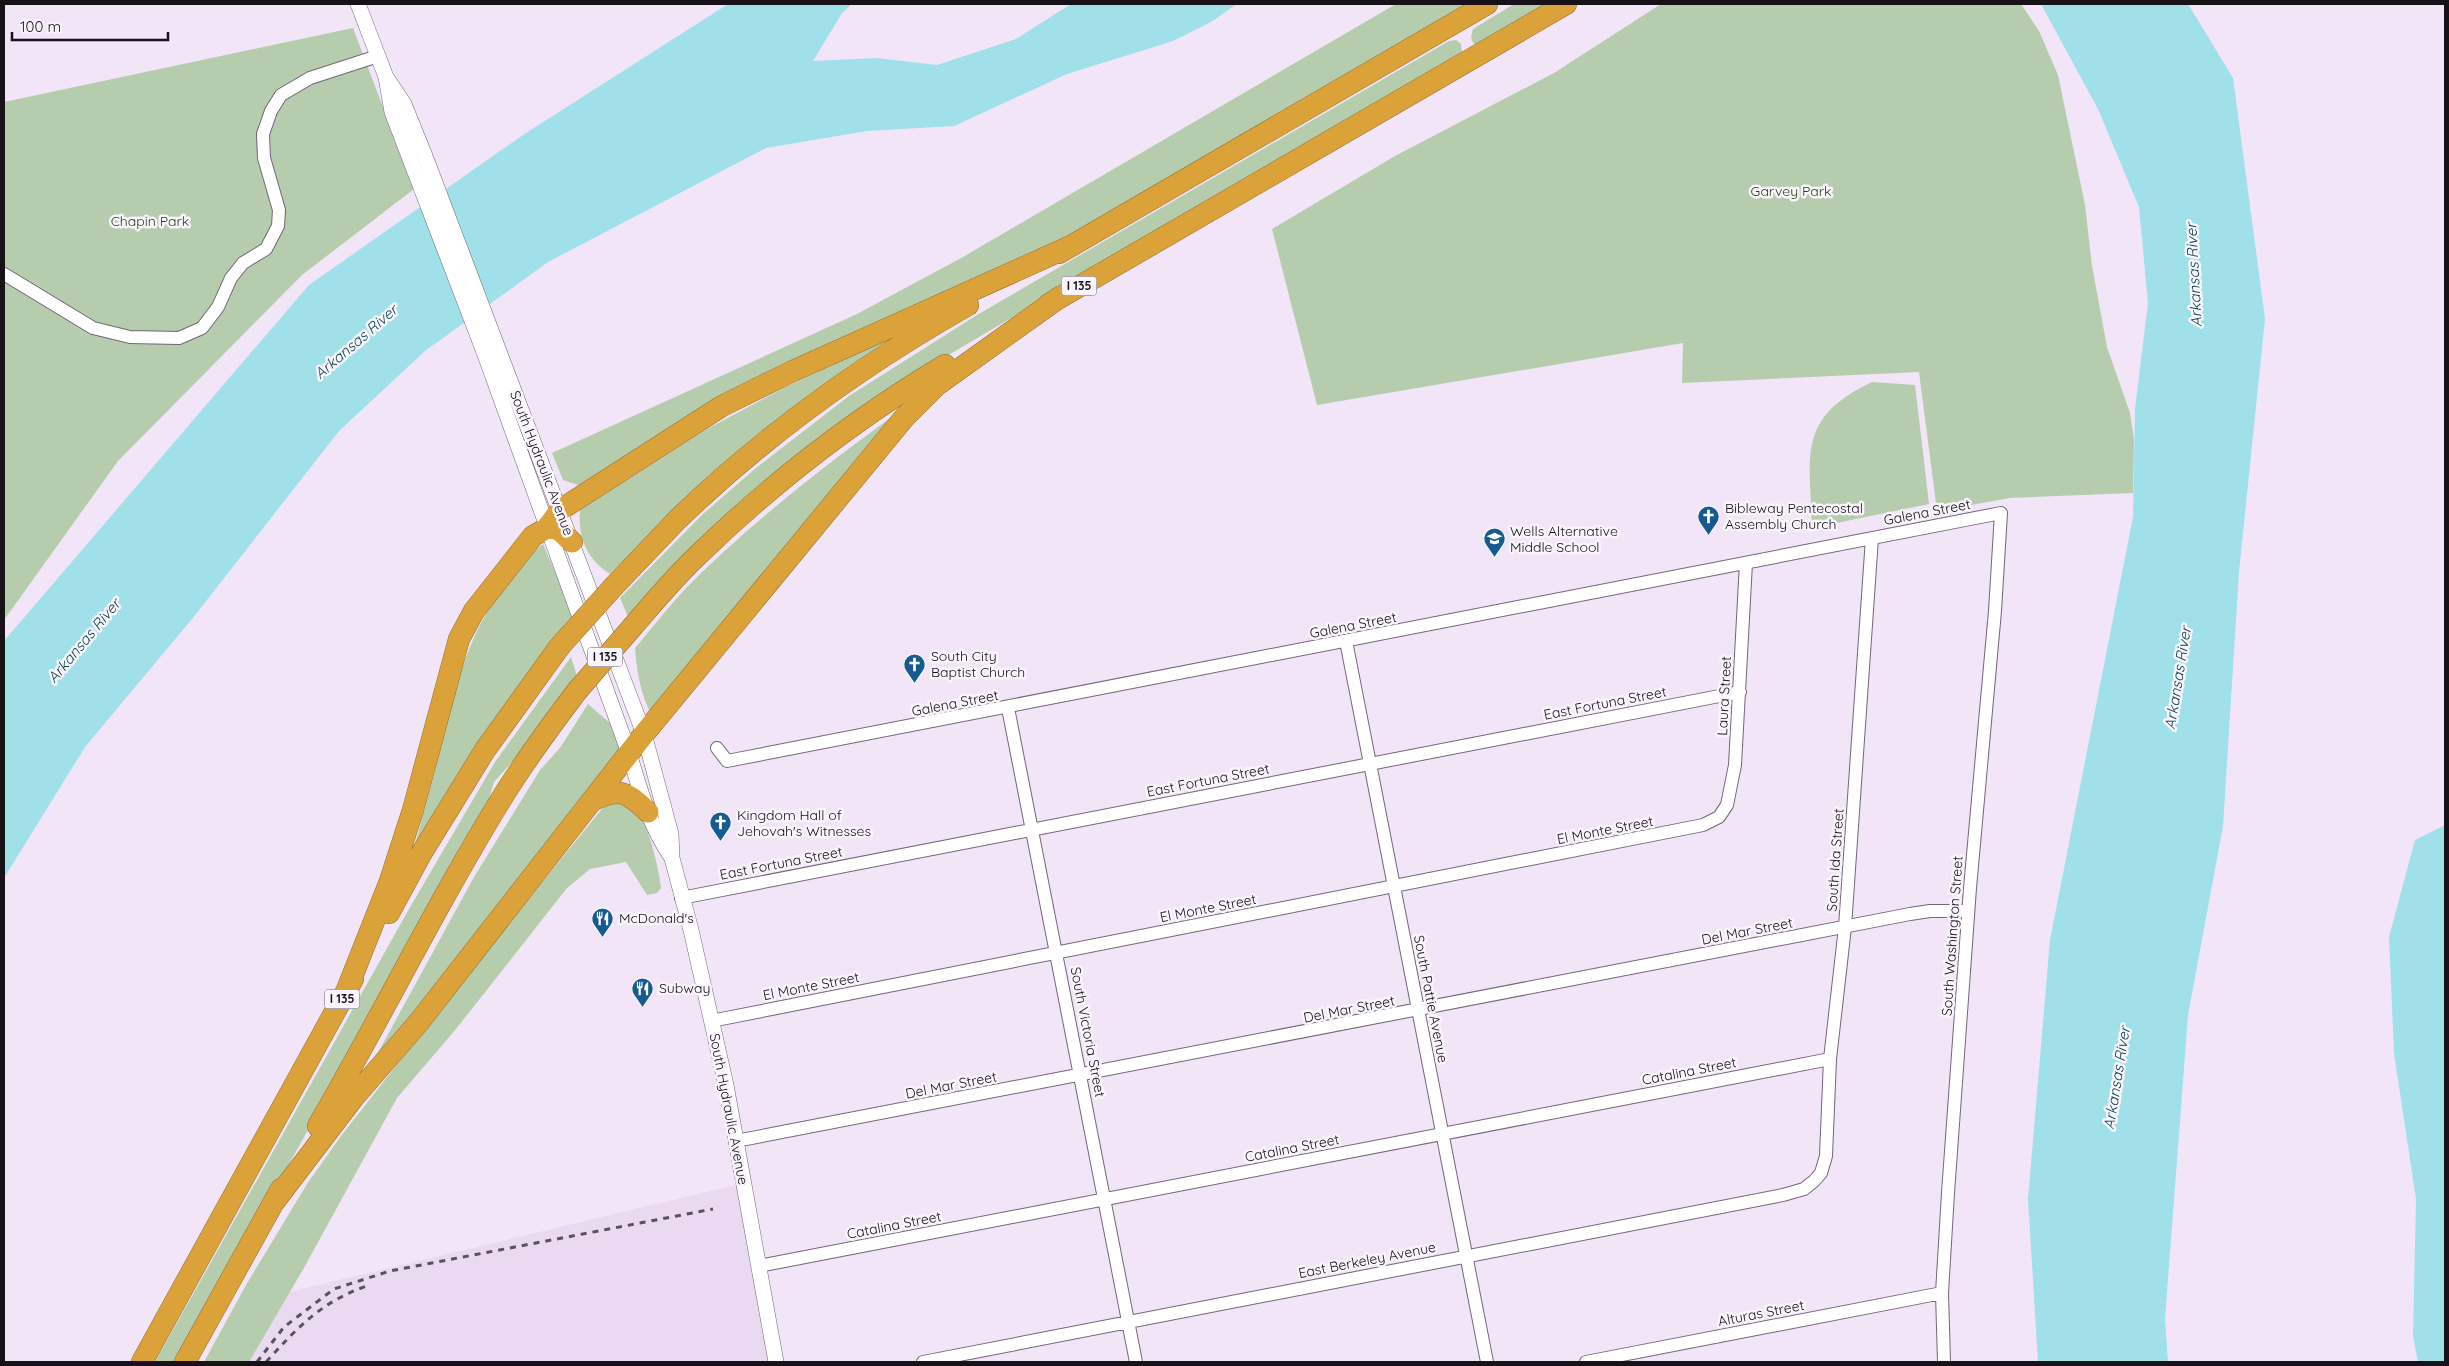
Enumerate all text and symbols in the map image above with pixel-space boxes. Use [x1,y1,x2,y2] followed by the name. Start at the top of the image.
[12,10,169,42] scale bar
[20,17,61,36] text: 100 m
[1750,182,1832,200] park label: Garvey Park
[111,212,189,230] park label: Chapin Park
[2181,220,2206,327] water label: Arkansas River
[1062,276,1096,296] road number: I 135
[310,299,403,383] water label: Arkansas River
[506,388,578,538] street label: South Hydraulic Avenue
[1882,495,1972,529] street label: Galena Street
[1725,499,1863,533] place label: Bibleway Pentecostal Assembly Church
[1697,504,1721,535] church icon: Bibleway Pentecostal Assembly Church
[1510,522,1618,556] place label: Wells Alternative Middle School
[1482,527,1506,558] school or university icon: Wells Alternative Middle School
[43,593,126,687] water label: Arkansas River
[1308,608,1398,642] street label: Galena Street
[2160,623,2195,731] water label: Arkansas River
[931,647,1025,681] place label: South City Baptist Church
[588,648,622,666] road number: I 135
[903,652,927,683] church icon: South City Baptist Church
[1713,656,1735,736] street label: Laura Street
[1542,682,1668,724] street label: East Fortuna Street
[910,686,1000,720] street label: Galena Street
[1145,759,1271,801] street label: East Fortuna Street
[737,806,871,840] place label: Kingdom Hall of Jehovah's Witnesses
[1822,808,1848,912] street label: South Ida Street
[709,811,733,842] church icon: Kingdom Hall of Jehovah's Witnesses
[1555,812,1655,848] street label: El Monte Street
[718,842,844,884] street label: East Fortuna Street
[1937,855,1967,1017] street label: South Washington Street
[1158,890,1258,926] street label: El Monte Street
[591,906,615,937] restaurant icon: McDonald's
[619,909,694,927] place label: McDonald's
[1700,913,1794,949] street label: Del Mar Street
[1410,934,1452,1064] street label: South Pattie Avenue
[1067,965,1110,1099] street label: South Victoria Street
[761,968,861,1004] street label: El Monte Street
[631,976,655,1007] restaurant icon: Subway
[659,979,710,997] place label: Subway
[324,990,360,1009] road number: I 135
[1302,991,1396,1027] street label: Del Mar Street
[2099,1023,2134,1131] water label: Arkansas River
[705,1032,753,1186] street label: South Hydraulic Avenue
[1640,1053,1738,1089] street label: Catalina Street
[904,1067,998,1103] street label: Del Mar Street
[1243,1130,1341,1166] street label: Catalina Street
[845,1207,943,1243] street label: Catalina Street
[1297,1238,1437,1282] street label: East Berkeley Avenue
[1716,1296,1806,1330] street label: Alturas Street

